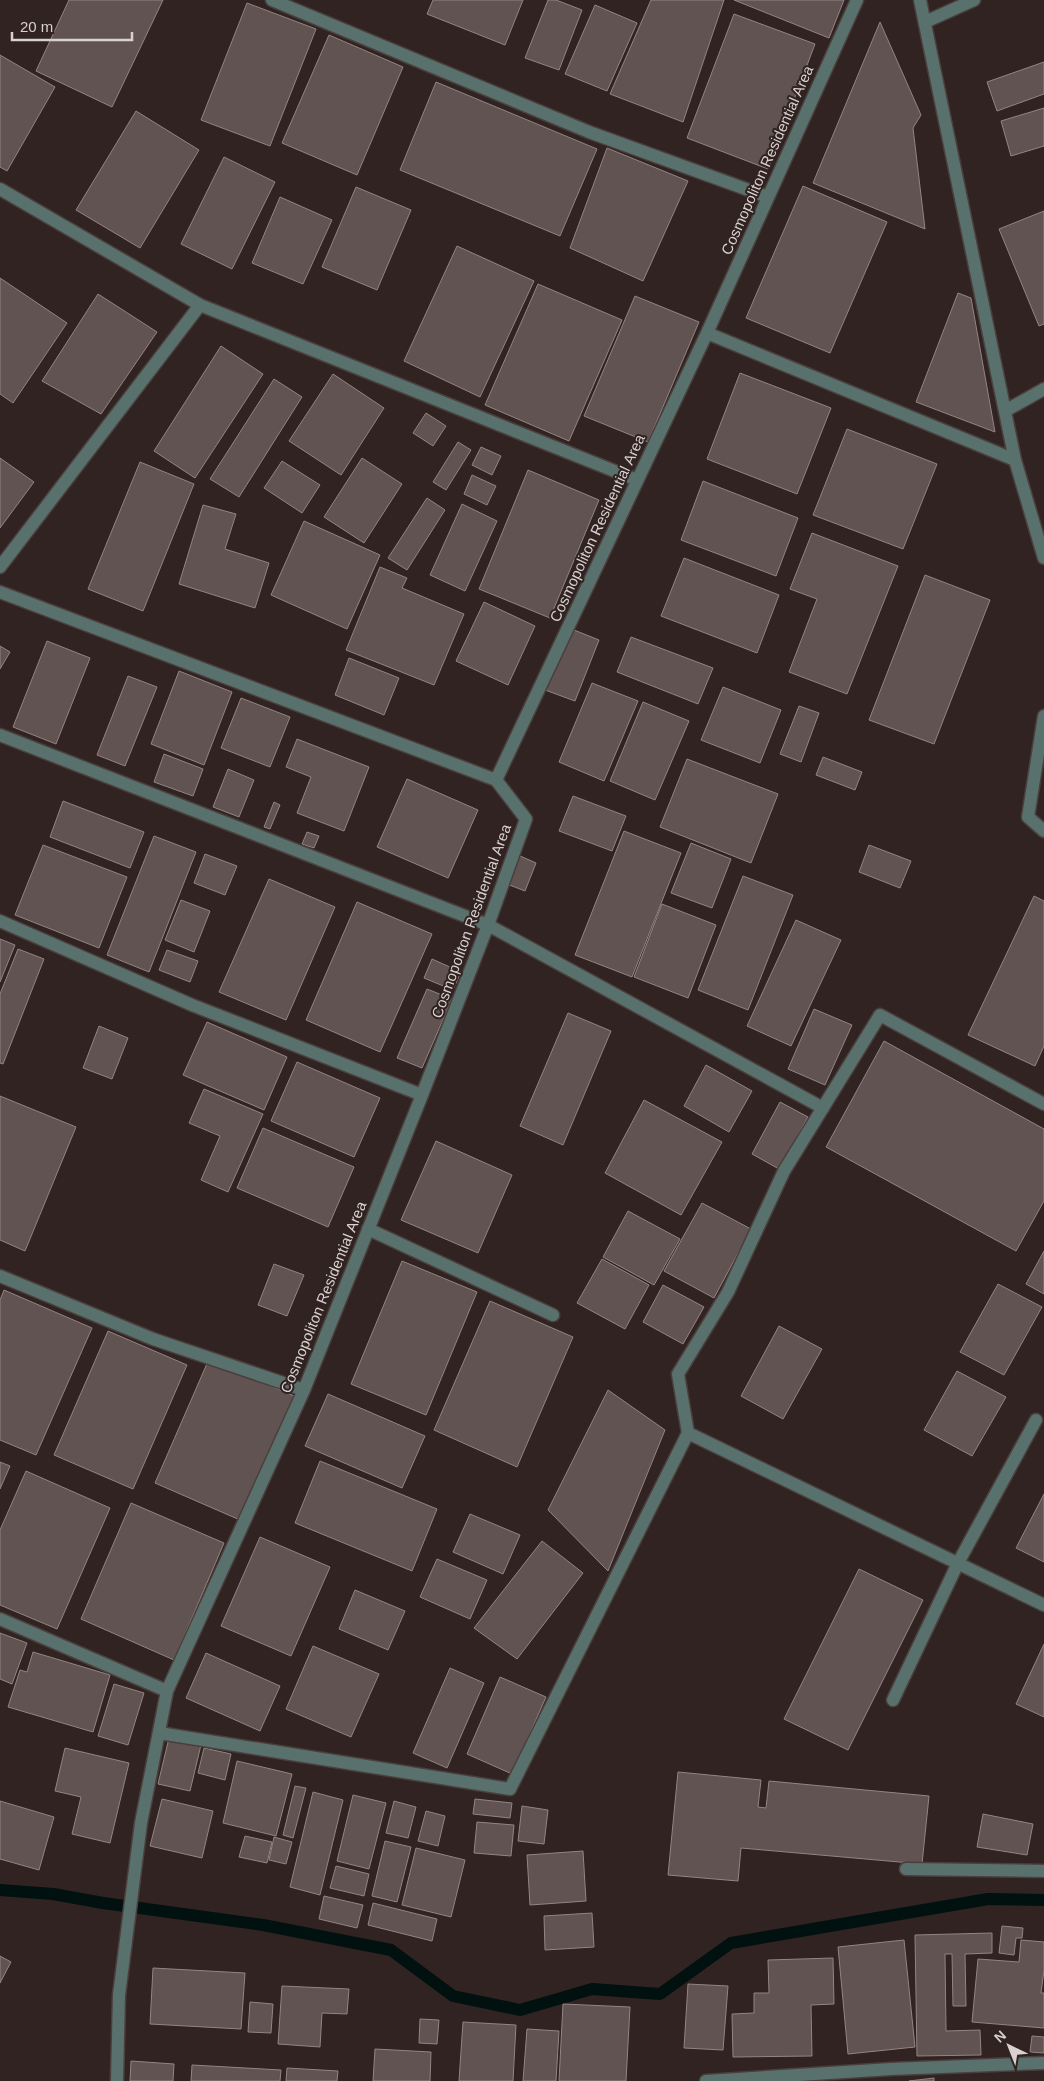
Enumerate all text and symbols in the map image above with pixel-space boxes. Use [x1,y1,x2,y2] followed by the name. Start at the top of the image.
[12,10,132,42] scale bar
[20,18,53,35] text: 20 m
[718,62,817,257] street label: Cosmopoliton Residential Area
[546,431,648,625] street label: Cosmopoliton Residential Area
[428,821,514,1020] street label: Cosmopoliton Residential Area
[277,1198,370,1395] street label: Cosmopoliton Residential Area
[984,2021,1034,2071] north arrow
[991,2027,1009,2046] text: N

